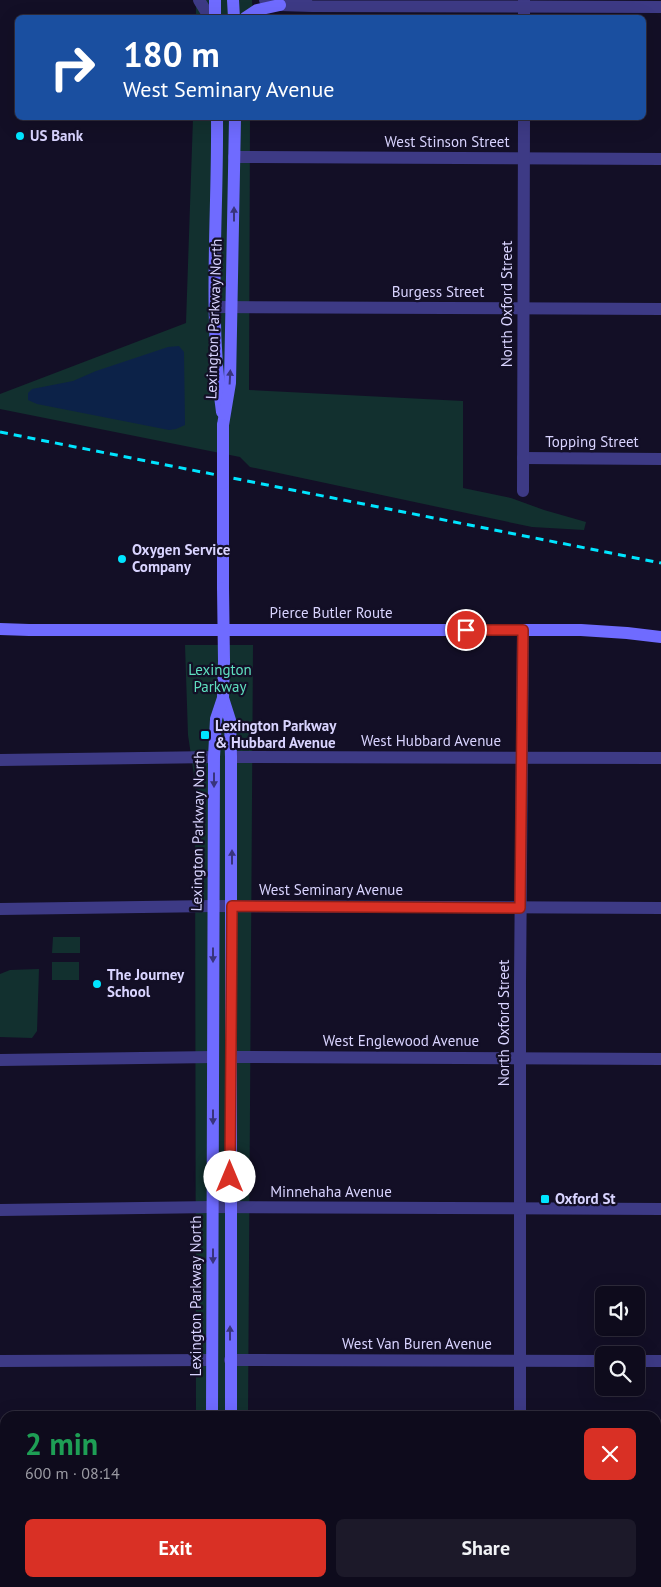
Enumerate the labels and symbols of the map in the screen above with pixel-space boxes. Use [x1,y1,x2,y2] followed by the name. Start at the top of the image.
[30,126,84,145] place label: US Bank
[14,130,26,142] marker: US Bank
[385,132,509,151] street label: West Stinson Street
[230,206,238,222] one-way arrow
[201,238,226,400] street label: Lexington Parkway North
[497,241,516,367] street label: North Oxford Street
[392,282,484,301] street label: Burgess Street
[227,368,235,384] one-way arrow
[545,432,639,451] street label: Topping Street
[132,540,231,576] place label: Oxygen Service Company
[116,553,128,565] marker: Oxygen Service Company
[269,603,393,622] street label: Pierce Butler Route
[445,609,487,651] pin
[188,660,252,696] park label: Lexington Parkway
[215,716,337,752] place label: Lexington Parkway & Hubbard Avenue
[199,729,211,741] marker: Lexington Parkway & Hubbard Avenue
[361,731,501,750] street label: West Hubbard Avenue
[187,750,208,912] street label: Lexington Parkway North
[210,772,218,788] one-way arrow
[228,849,236,865] one-way arrow
[259,880,403,899] street label: West Seminary Avenue
[209,947,217,963] one-way arrow
[494,960,513,1086] street label: North Oxford Street
[107,965,185,1001] place label: The Journey School
[91,978,103,990] marker: The Journey School
[323,1031,479,1050] street label: West Englewood Avenue
[209,1110,217,1126] one-way arrow
[203,1150,255,1202] position arrow
[270,1182,392,1201] street label: Minnehaha Avenue
[555,1189,616,1208] place label: Oxford St
[539,1193,551,1205] marker: Oxford St
[186,1216,205,1376] street label: Lexington Parkway North
[209,1248,217,1264] one-way arrow
[226,1324,234,1340] one-way arrow
[342,1334,492,1353] street label: West Van Buren Avenue

